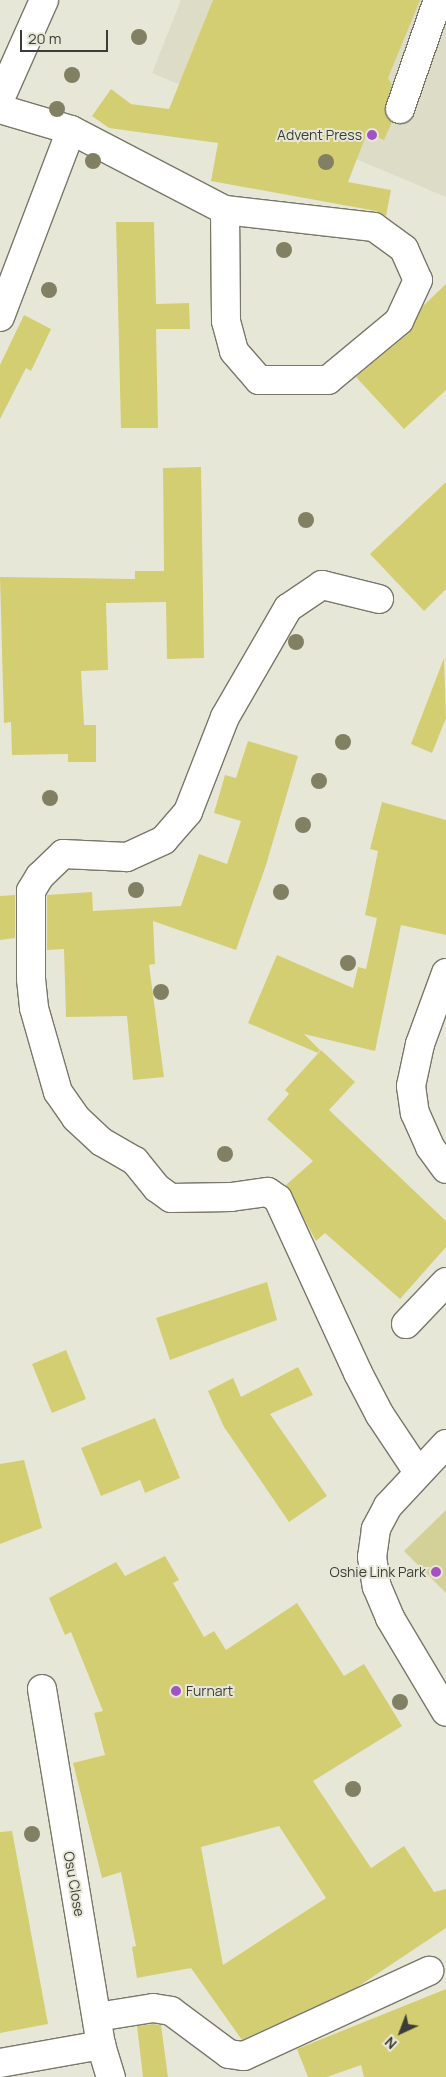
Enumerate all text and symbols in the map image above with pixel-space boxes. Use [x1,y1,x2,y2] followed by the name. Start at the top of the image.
[22,20,110,52] scale bar
[28,28,61,49] text: 20 m
[277,127,362,143] place label: Advent Press
[366,129,378,141] marker: Advent Press
[330,1564,426,1580] place label: Oshie Link Park
[430,1566,442,1578] marker: Oshie Link Park
[186,1683,233,1699] place label: Furnart
[170,1685,182,1697] marker: Furnart
[60,1850,88,1918] street label: Osu Close
[376,2007,426,2057] north arrow
[380,2033,401,2054] text: N

